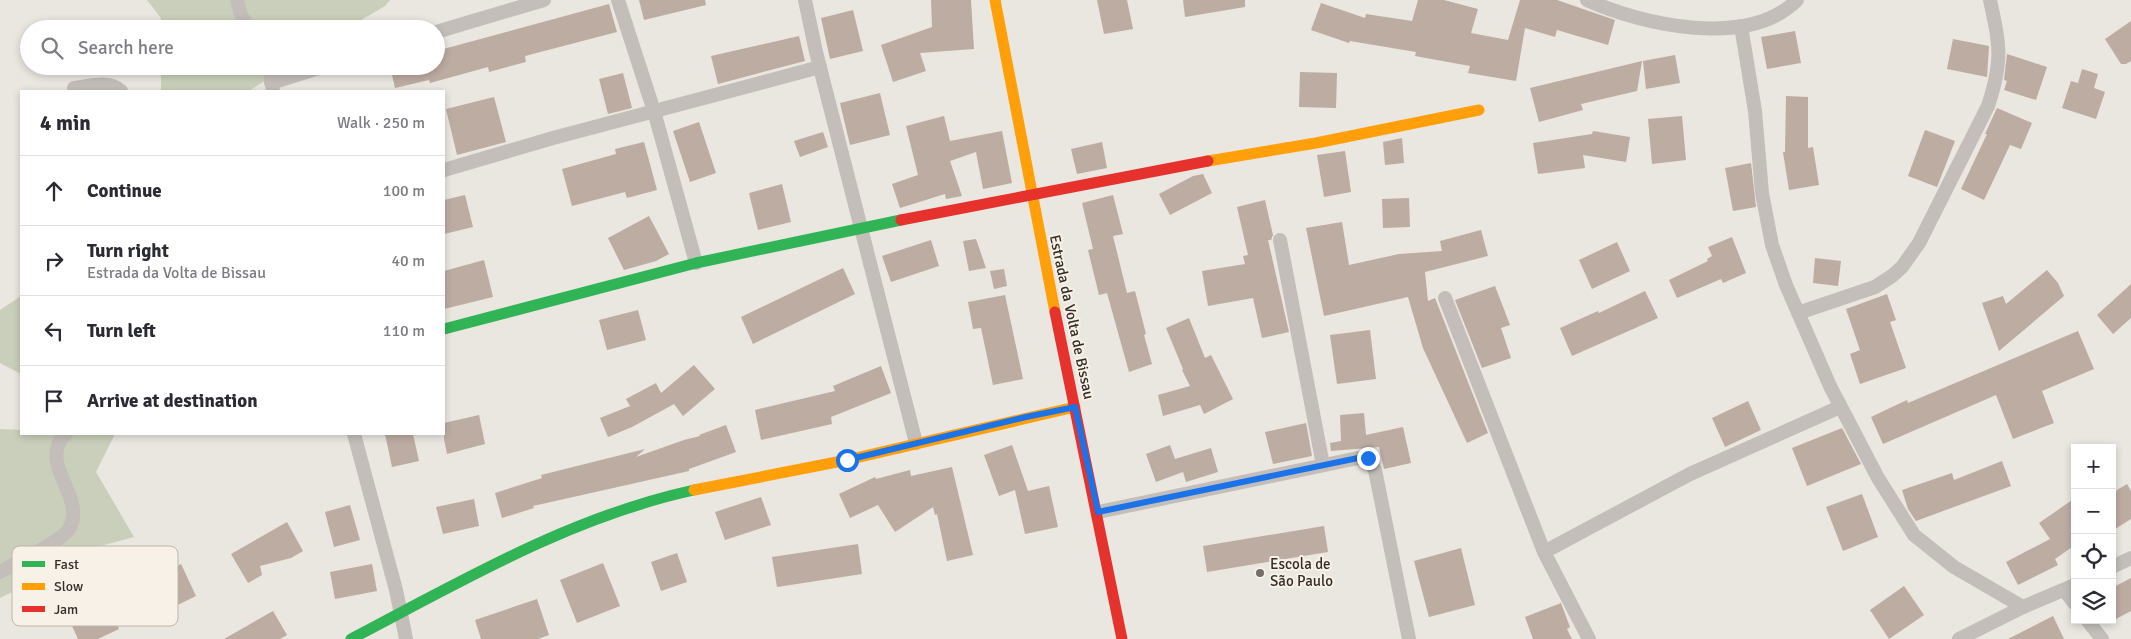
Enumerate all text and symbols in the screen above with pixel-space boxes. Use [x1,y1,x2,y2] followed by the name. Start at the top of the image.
[20,20,445,75] search box
[38,34,66,62] icon: search
[78,36,174,60] text: Search here
[40,110,91,136] text: 4 min
[337,113,425,133] text: Walk · 250 m
[40,177,68,205] icon: ahead
[87,179,162,203] text: Continue
[383,181,425,201] text: 100 m
[1046,233,1098,401] street label: Estrada da Volta de Bissau
[87,239,169,263] text: Turn right
[40,247,68,275] icon: right
[391,251,425,271] text: 40 m
[87,263,266,283] text: Estrada da Volta de Bissau
[40,317,68,345] icon: left
[87,319,156,343] text: Turn left
[383,321,425,341] text: 110 m
[40,387,68,415] icon: arrive
[87,389,258,413] text: Arrive at destination
[2071,444,2116,624] map controls
[2071,444,2116,489] button: +
[1357,447,1380,470] route end
[836,449,859,472] route start
[2071,489,2116,534] button: −
[2071,534,2116,579] button: locate
[12,546,178,626] legend
[1270,555,1333,590] place label: Escola de São Paulo
[54,556,79,573] text: Fast
[1254,567,1266,579] marker: Escola de São Paulo
[54,578,83,595] text: Slow
[2071,579,2116,624] button: layers
[54,601,78,618] text: Jam

